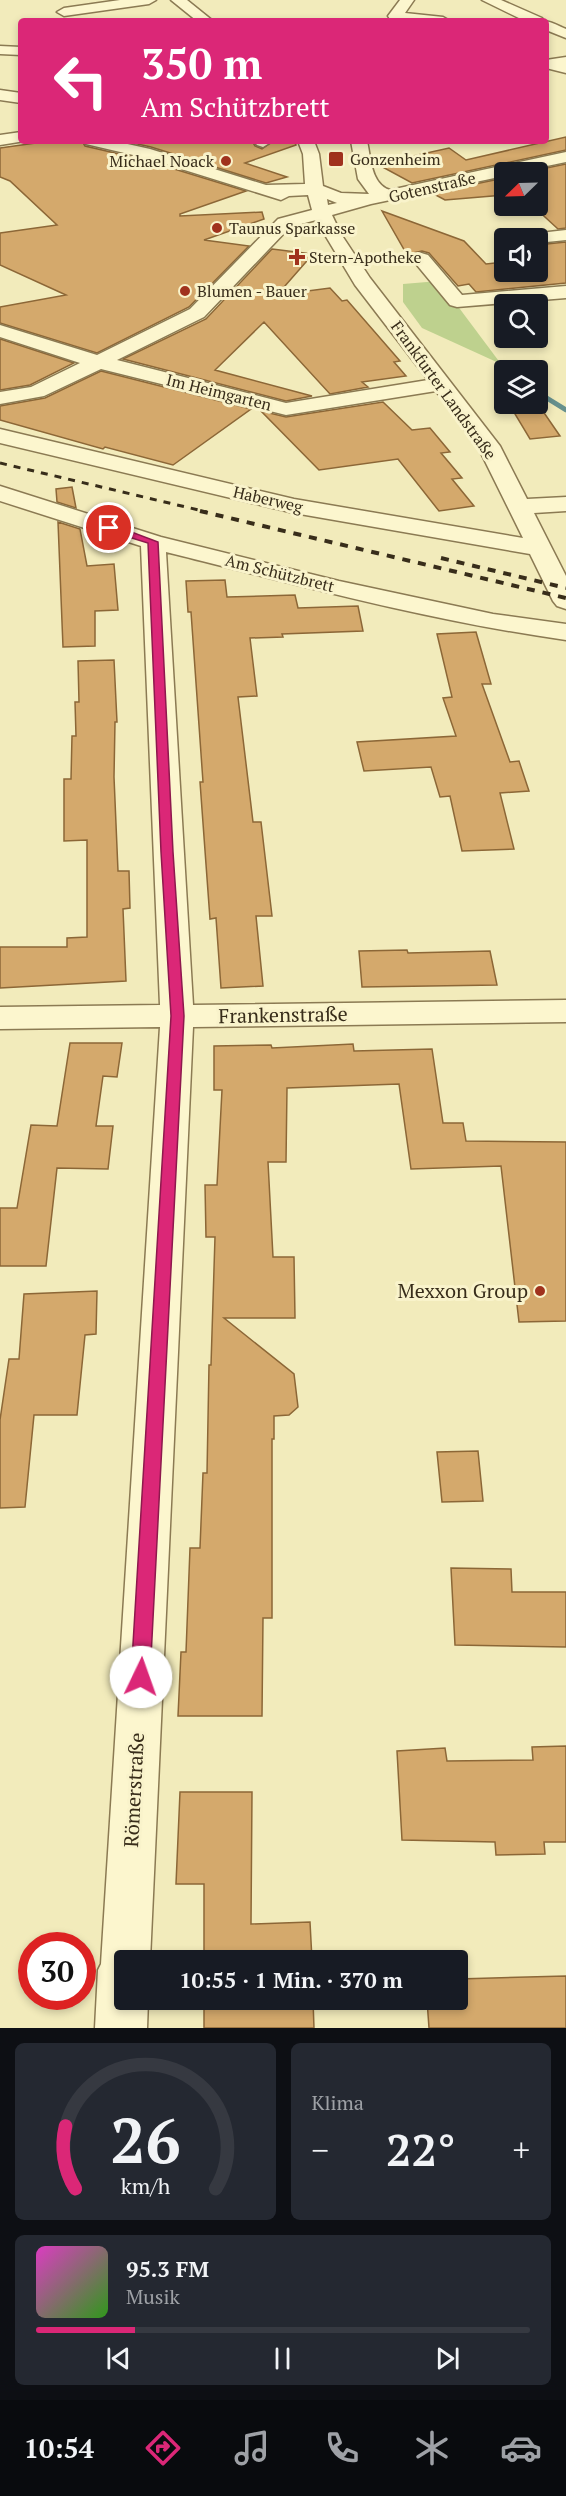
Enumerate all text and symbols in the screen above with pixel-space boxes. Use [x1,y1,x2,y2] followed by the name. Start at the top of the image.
[141,35,262,91] text: 350 m
[42,42,120,120] icon: left
[141,89,330,125] text: Am Schützbrett
[350,148,441,170] place label: Gonzenheim
[109,150,215,172] place label: Michael Noack
[327,150,345,168] marker: Gonzenheim
[219,154,233,168] marker: Michael Noack
[494,162,548,216] north arrow
[494,162,548,414] map controls
[386,166,478,208] street label: Gotenstraße
[229,217,355,239] place label: Taunus Sparkasse
[210,221,224,235] marker: Taunus Sparkasse
[494,228,548,282] button: sound
[309,246,422,268] place label: Stern-Apotheke
[290,250,304,264] marker: Stern-Apotheke
[197,280,308,302] place label: Blumen - Bauer
[178,284,192,298] marker: Blumen - Bauer
[494,294,548,348] button: search
[386,316,502,464] street label: Frankfurter Landstraße
[494,360,548,414] button: layers
[164,368,274,416] street label: Im Heimgarten
[231,480,305,518] street label: Haberweg
[83,502,134,553] pin
[92,511,125,544] icon: arrive
[223,549,337,597] street label: Am Schützbrett
[218,1000,348,1029] street label: Frankenstraße
[398,1277,528,1304] place label: Mexxon Group
[533,1284,547,1298] marker: Mexxon Group
[109,1645,173,1709] position arrow
[117,1732,150,1848] street label: Römerstraße
[18,1932,96,2010] speed limit sign: 30
[179,1965,403,1994] text: 10:55 · 1 Min. · 370 m
[312,2089,364,2116] text: Klima
[110,2098,181,2181] text: 26
[386,2119,455,2179] text: 22°
[312,2128,329,2171] text: −
[512,2128,530,2171] text: +
[120,2172,170,2200] text: km/h
[126,2254,209,2283] text: 95.3 FM
[126,2283,180,2310] text: Musik
[102,2342,135,2375] icon: previous
[266,2342,299,2375] icon: pause
[431,2342,464,2375] icon: next
[142,2427,184,2469] icon: directions
[231,2427,273,2469] icon: music
[321,2427,363,2469] icon: phone
[411,2427,453,2469] icon: climate
[500,2427,542,2469] icon: car
[24,2430,94,2466] text: 10:54

